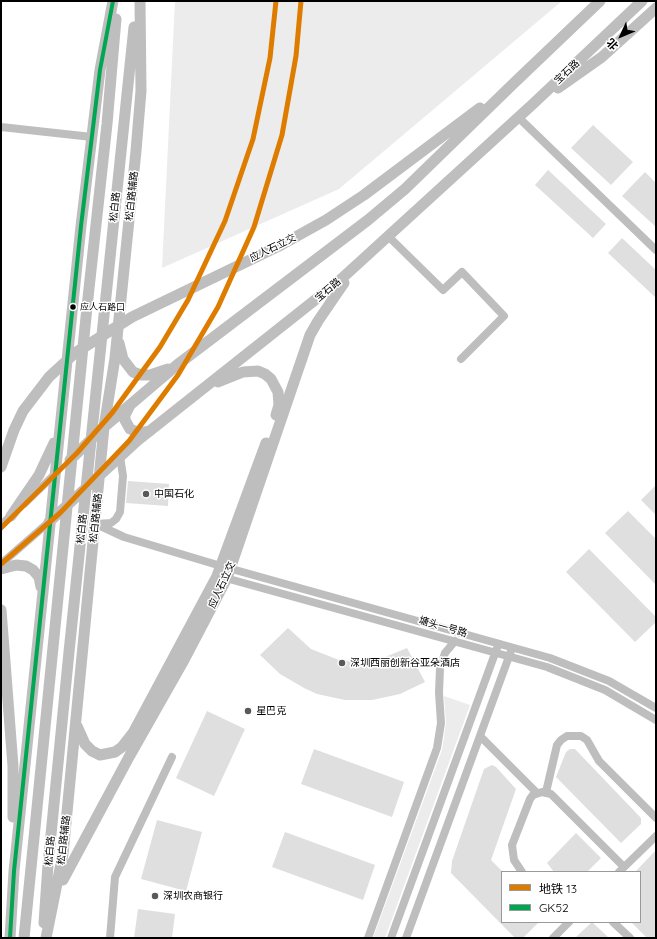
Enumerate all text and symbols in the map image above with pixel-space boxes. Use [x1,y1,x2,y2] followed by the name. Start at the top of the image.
[601,16,641,56] north arrow
[604,36,621,53] text: 北
[552,57,582,87] street label: 宝石路
[123,171,141,221] street label: 松白路辅路
[107,191,123,223] street label: 松白路
[248,232,298,264] street label: 应人石立交
[313,276,343,304] street label: 宝石路
[68,302,78,312] marker: 应人石路口
[80,302,125,312] place label: 应人石路口
[154,488,194,500] place label: 中国石化
[141,489,151,499] marker: 中国石化
[87,493,105,543] street label: 松白路辅路
[74,513,90,545] street label: 松白路
[206,560,238,610] street label: 应人石立交
[417,614,469,640] street label: 塘头一号路
[350,657,460,669] place label: 深圳西丽创新谷亚朵酒店
[337,658,347,668] marker: 深圳西丽创新谷亚朵酒店
[256,705,286,717] place label: 星巴克
[243,706,253,716] marker: 星巴克
[55,814,73,866] street label: 松白路辅路
[43,836,57,866] street label: 松白路
[501,871,641,923] legend
[539,881,577,896] text: 地铁 13
[163,890,223,902] place label: 深圳农商银行
[150,891,160,901] marker: 深圳农商银行
[539,900,569,915] text: GK52

